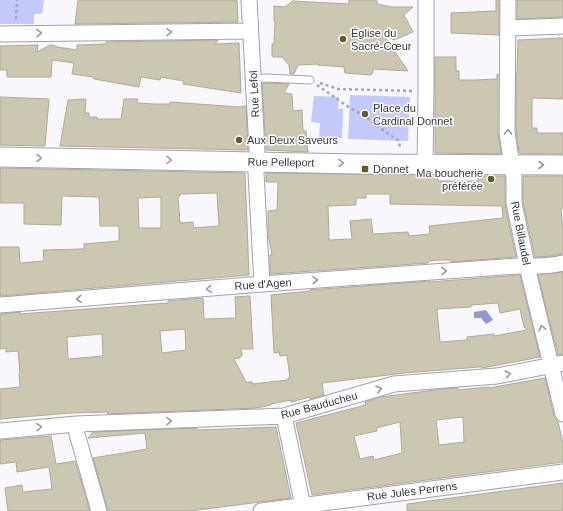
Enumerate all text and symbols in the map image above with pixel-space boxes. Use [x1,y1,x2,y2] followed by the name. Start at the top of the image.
[351,27,412,52] place label: Église du Sacré-Cœur
[166,28,172,36] one-way arrow
[36,29,42,38] one-way arrow
[338,34,348,44] marker: Église du Sacré-Cœur
[247,70,261,118] street label: Rue Lefol
[373,102,453,127] place label: Place du Cardinal Donnet
[360,109,370,119] marker: Place du Cardinal Donnet
[504,129,512,135] one-way arrow
[247,134,339,146] place label: Aux Deux Saveurs
[234,135,244,145] marker: Aux Deux Saveurs
[36,154,42,162] one-way arrow
[248,155,314,169] street label: Rue Pelleport
[166,156,172,164] one-way arrow
[338,159,344,168] one-way arrow
[538,161,544,169] one-way arrow
[373,163,408,175] place label: Donnet
[360,164,370,174] marker: Donnet
[416,167,483,192] place label: Ma boucherie préférée
[486,174,496,184] marker: Ma boucherie préférée
[509,200,533,266] street label: Rue Billaudel
[441,267,447,276] one-way arrow
[234,276,292,292] street label: Rue d'Agen
[312,276,318,285] one-way arrow
[206,284,212,293] one-way arrow
[76,294,82,303] one-way arrow
[538,325,546,331] one-way arrow
[504,371,511,379] one-way arrow
[375,385,382,394] one-way arrow
[279,389,359,421] street label: Rue Bauducheu
[166,416,172,425] one-way arrow
[36,423,42,432] one-way arrow
[366,479,458,502] street label: Rue Jules Perrens

